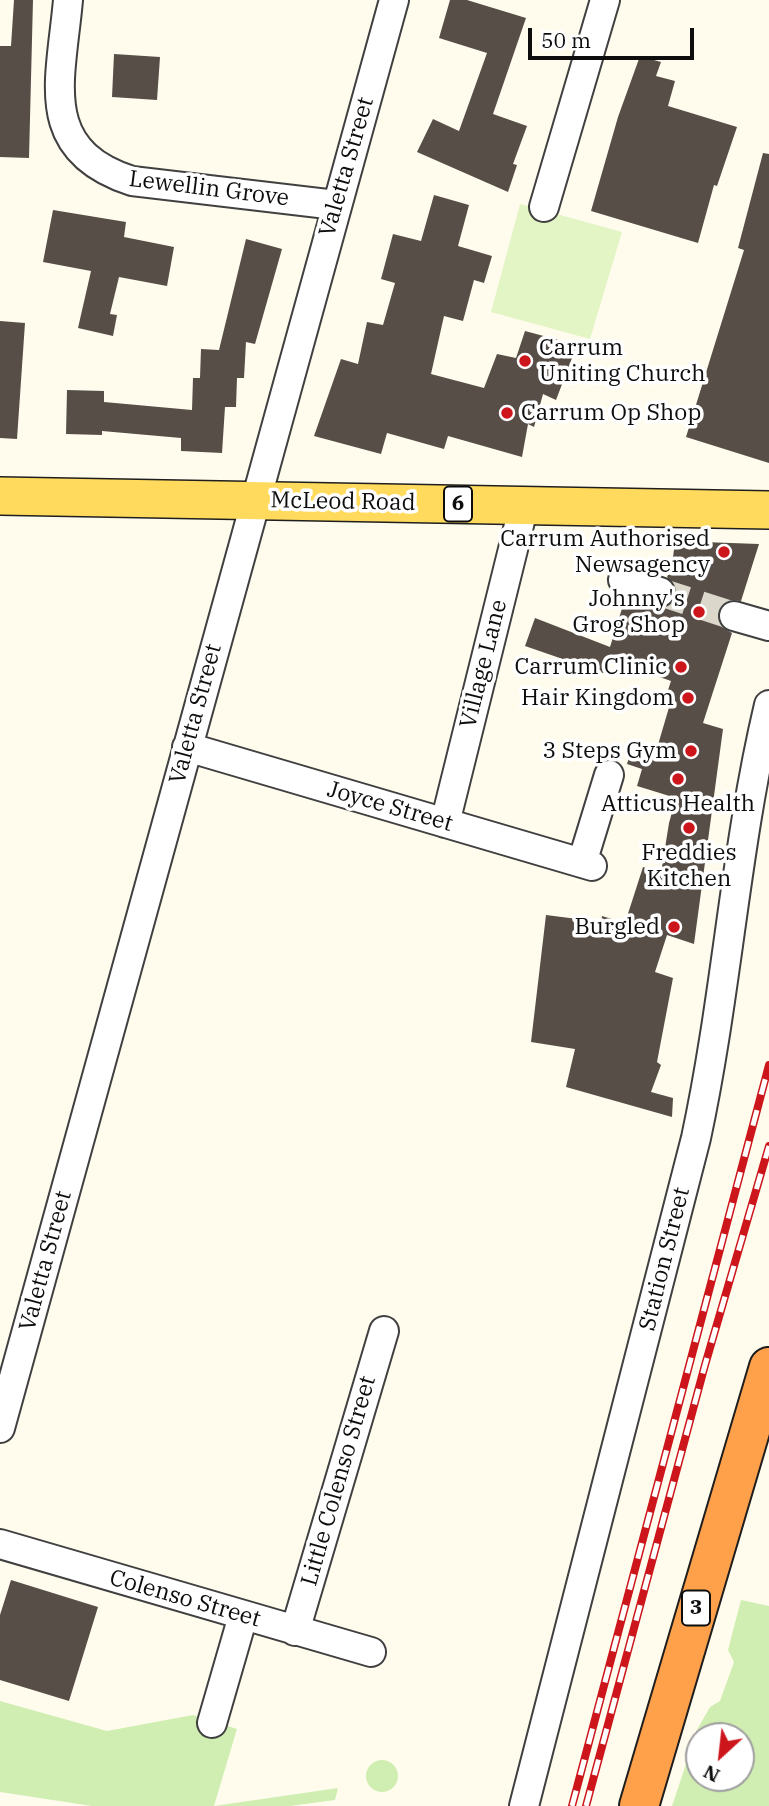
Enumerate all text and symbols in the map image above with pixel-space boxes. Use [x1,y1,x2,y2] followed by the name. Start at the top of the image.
[531,14,697,58] scale bar
[541,26,591,54] text: 50 m
[314,94,380,240] street label: Valetta Street
[127,165,291,213] street label: Lewellin Grove
[539,334,706,388] place label: Carrum Uniting Church
[517,353,533,369] marker: Carrum Uniting Church
[521,399,701,427] place label: Carrum Op Shop
[499,405,515,421] marker: Carrum Op Shop
[444,486,472,522] road number: 6
[270,487,416,517] street label: McLeod Road
[500,525,710,579] place label: Carrum Authorised Newsagency
[716,544,732,560] marker: Carrum Authorised Newsagency
[572,585,685,639] place label: Johnny's Grog Shop
[455,597,513,731] street label: Village Lane
[691,604,707,620] marker: Johnny's Grog Shop
[164,641,228,787] street label: Valetta Street
[515,653,667,681] place label: Carrum Clinic
[673,659,689,675] marker: Carrum Clinic
[521,684,674,712] place label: Hair Kingdom
[680,690,696,706] marker: Hair Kingdom
[542,737,677,765] place label: 3 Steps Gym
[683,743,699,759] marker: 3 Steps Gym
[670,771,686,787] marker: Atticus Health
[324,776,456,838] street label: Joyce Street
[601,790,755,818] place label: Atticus Health
[681,820,697,836] marker: Freddies Kitchen
[641,839,737,893] place label: Freddies Kitchen
[574,913,660,941] place label: Burgled
[666,919,682,935] marker: Burgled
[634,1184,696,1334] street label: Station Street
[14,1188,78,1334] street label: Valetta Street
[296,1373,382,1589] street label: Little Colenso Street
[106,1564,264,1634] street label: Colenso Street
[682,1590,710,1626] road number: 3
[685,1722,755,1792] north arrow
[699,1760,724,1788] text: N

